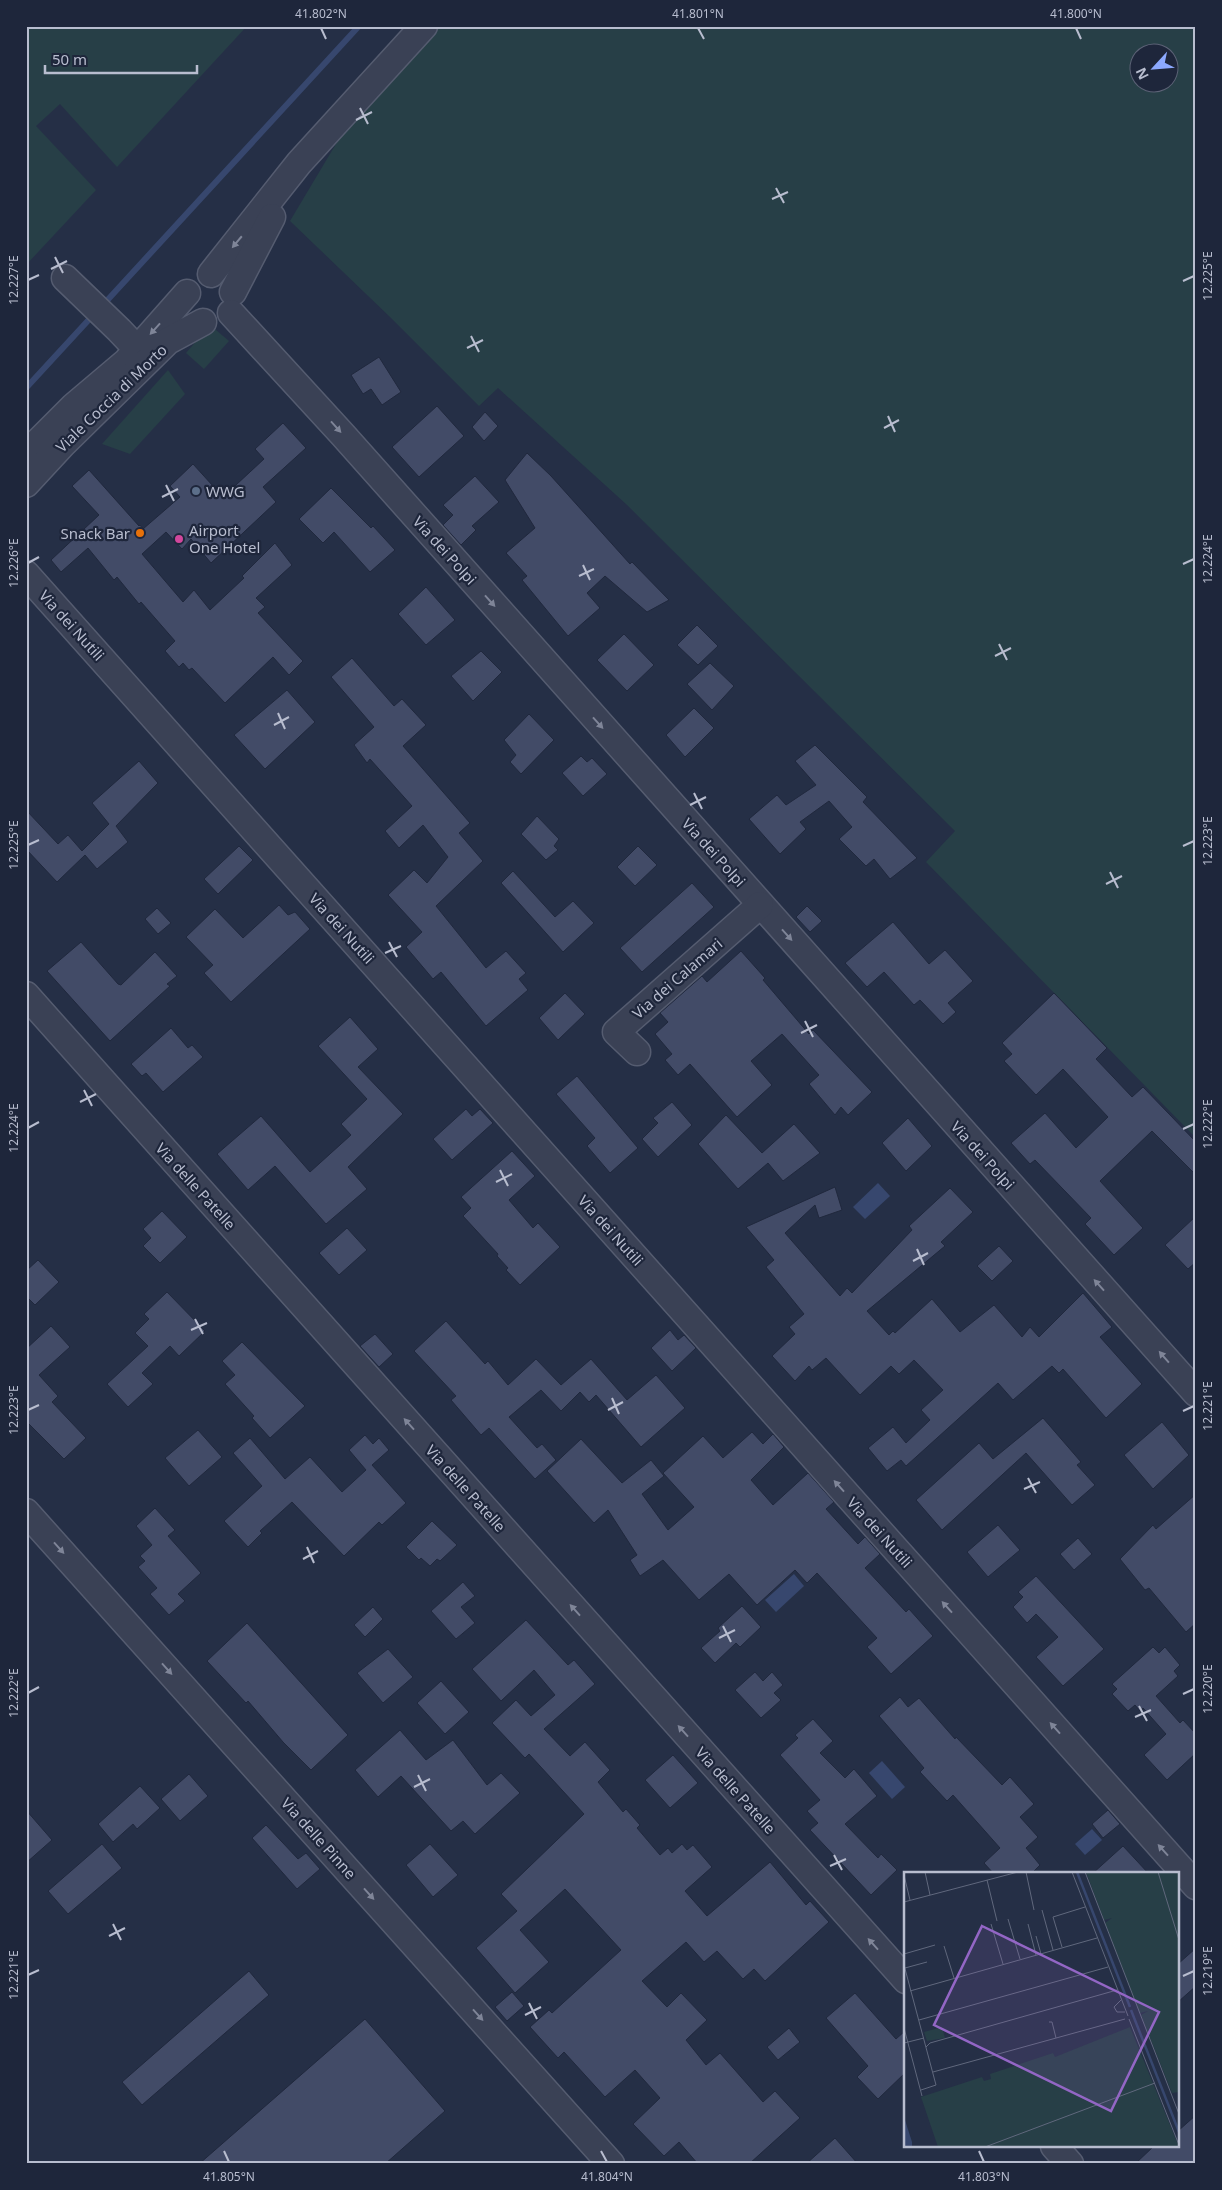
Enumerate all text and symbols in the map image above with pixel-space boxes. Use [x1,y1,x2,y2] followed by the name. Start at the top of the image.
[295,5,347,22] text: 41.802°N
[672,5,724,22] text: 41.801°N
[1050,5,1102,22] text: 41.800°N
[45,42,198,74] scale bar
[1130,42,1180,92] north arrow
[52,49,87,69] text: 50 m
[1131,65,1153,83] text: N
[231,236,242,249] one-way arrow
[1199,251,1216,301] text: 12.225°E
[5,255,22,305] text: 12.227°E
[149,323,161,335] one-way arrow
[51,340,171,456] street label: Viale Coccia di Morto
[330,421,341,434] one-way arrow
[206,481,245,501] place label: WWG
[190,485,202,497] marker: WWG
[409,511,481,589] street label: Via dei Polpi
[189,520,260,557] place label: Airport One Hotel
[61,523,130,543] place label: Snack Bar
[134,527,146,539] marker: Snack Bar
[173,533,185,545] marker: Airport One Hotel
[1199,534,1216,584] text: 12.224°E
[5,538,22,588] text: 12.226°E
[35,585,109,665] street label: Via dei Nutili
[484,595,496,607] one-way arrow
[592,716,604,728] one-way arrow
[678,813,750,891] street label: Via dei Polpi
[1199,816,1216,866] text: 12.223°E
[5,820,22,870] text: 12.225°E
[305,888,379,968] street label: Via dei Nutili
[782,929,793,942] one-way arrow
[628,933,726,1023] street label: Via dei Calamari
[1199,1099,1216,1149] text: 12.222°E
[5,1103,22,1153] text: 12.224°E
[947,1116,1019,1194] street label: Via dei Polpi
[152,1138,240,1234] street label: Via delle Patelle
[574,1190,648,1270] street label: Via dei Nutili
[1093,1280,1105,1292] one-way arrow
[1158,1352,1170,1364] one-way arrow
[1199,1381,1216,1431] text: 12.221°E
[5,1385,22,1435] text: 12.223°E
[403,1418,415,1430] one-way arrow
[422,1440,510,1536] street label: Via delle Patelle
[833,1480,845,1492] one-way arrow
[843,1492,917,1572] street label: Via dei Nutili
[53,1541,65,1553] one-way arrow
[941,1601,953,1613] one-way arrow
[570,1604,581,1616] one-way arrow
[161,1662,173,1674] one-way arrow
[1199,1664,1216,1714] text: 12.220°E
[5,1668,22,1718] text: 12.222°E
[1049,1723,1061,1735] one-way arrow
[678,1725,689,1738] one-way arrow
[692,1742,780,1838] street label: Via delle Patelle
[277,1793,361,1883] street label: Via delle Pinne
[1157,1844,1169,1856] one-way arrow
[904,1872,1180,2148] inset map
[363,1888,375,1900] one-way arrow
[867,1938,879,1950] one-way arrow
[1199,1946,1216,1996] text: 12.219°E
[5,1950,22,2000] text: 12.221°E
[472,2009,483,2022] one-way arrow
[203,2168,255,2185] text: 41.805°N
[581,2168,633,2185] text: 41.804°N
[958,2168,1010,2185] text: 41.803°N

